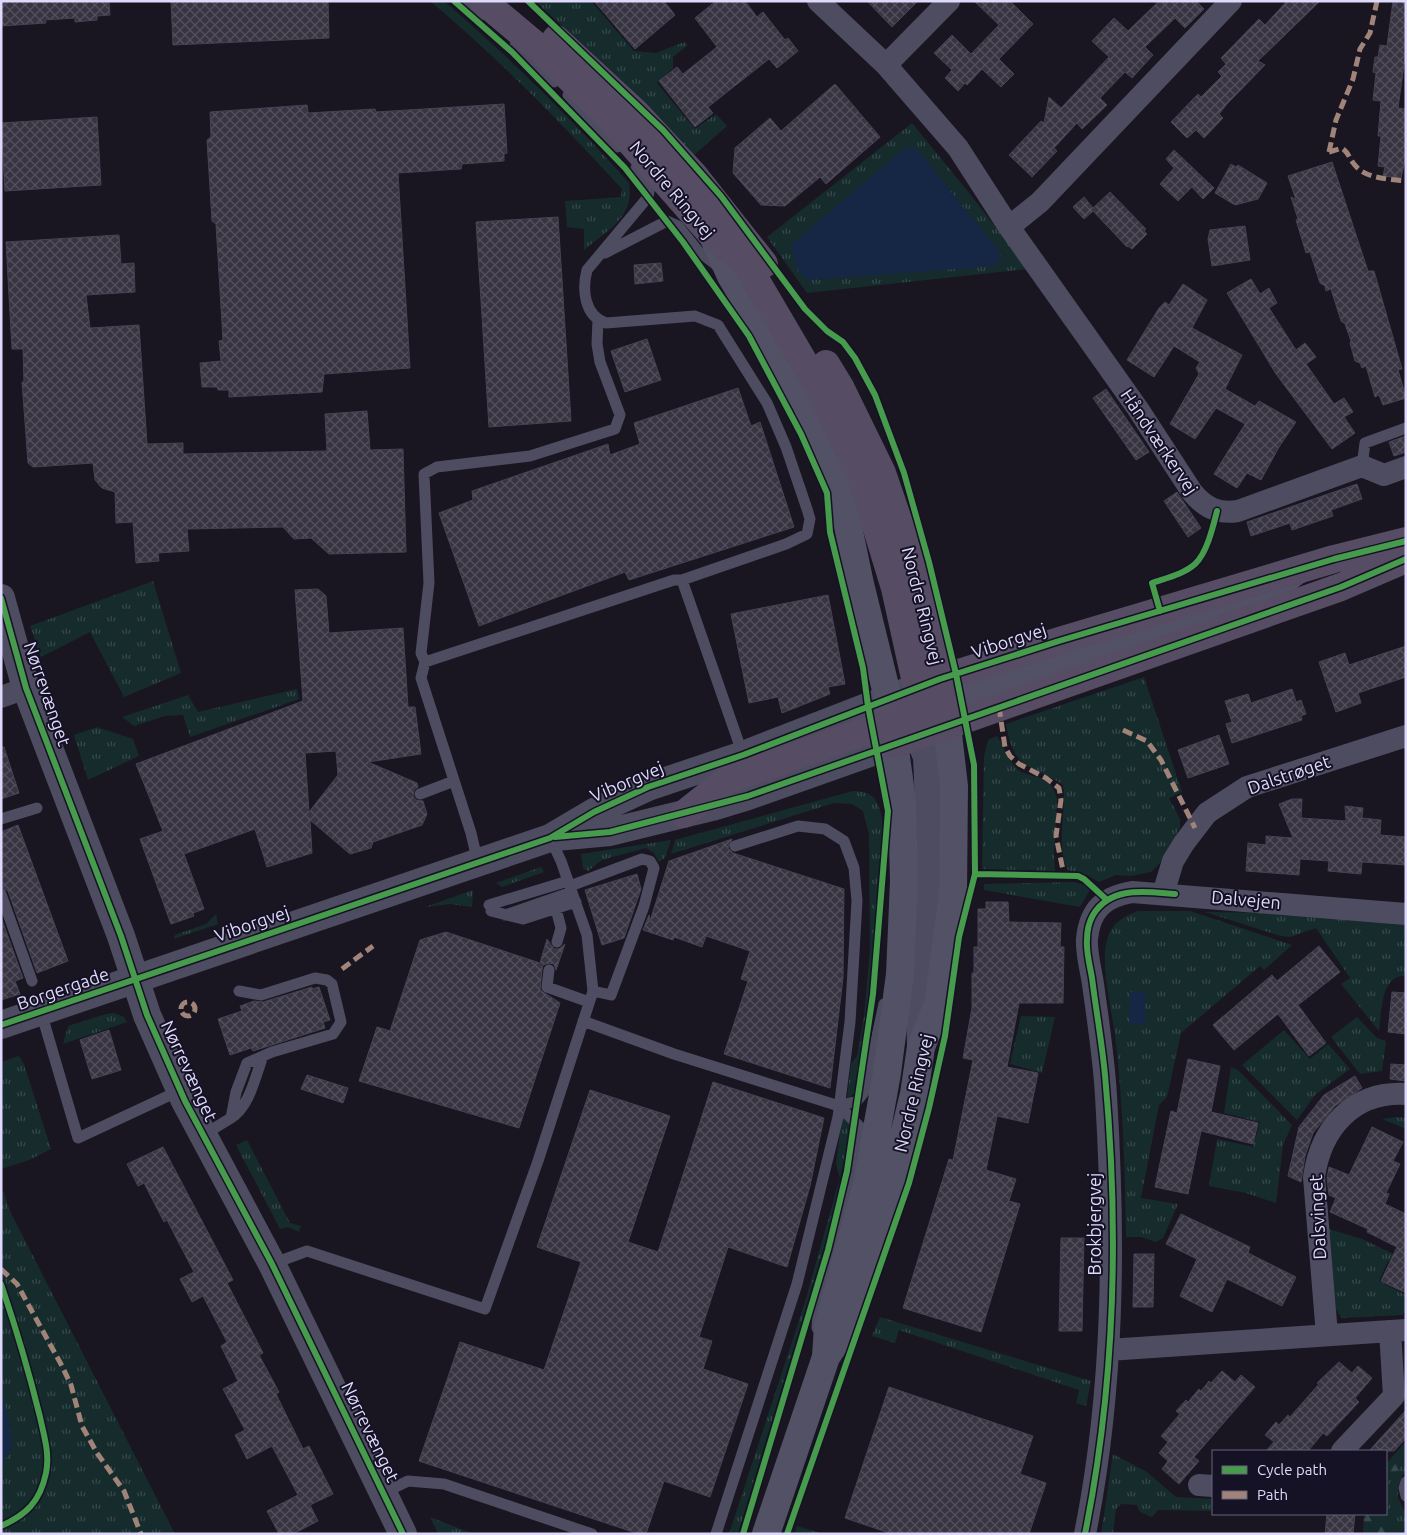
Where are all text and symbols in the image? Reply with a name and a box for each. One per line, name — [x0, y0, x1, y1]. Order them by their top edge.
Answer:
street label: Nordre Ringvej — [626, 137, 719, 242]
street label: Håndværkervej — [1117, 385, 1202, 498]
street label: Nordre Ringvej — [899, 545, 947, 667]
street label: Viborgvej — [969, 619, 1049, 662]
street label: Nørrevænget — [21, 639, 75, 748]
street label: Dalstrøget — [1245, 751, 1333, 798]
street label: Viborgvej — [587, 757, 666, 805]
street label: Dalvejen — [1210, 886, 1282, 912]
street label: Viborgvej — [212, 901, 292, 945]
street label: Borgergade — [14, 963, 111, 1013]
street label: Nørrevænget — [158, 1017, 222, 1124]
street label: Nordre Ringvej — [890, 1032, 936, 1154]
street label: Brokbjergvej — [1084, 1173, 1104, 1275]
street label: Dalsvinget — [1305, 1174, 1329, 1260]
street label: Nørrevænget — [338, 1378, 404, 1485]
legend — [1212, 1450, 1387, 1515]
text: Cycle path — [1257, 1461, 1327, 1478]
text: Path — [1257, 1486, 1288, 1503]

